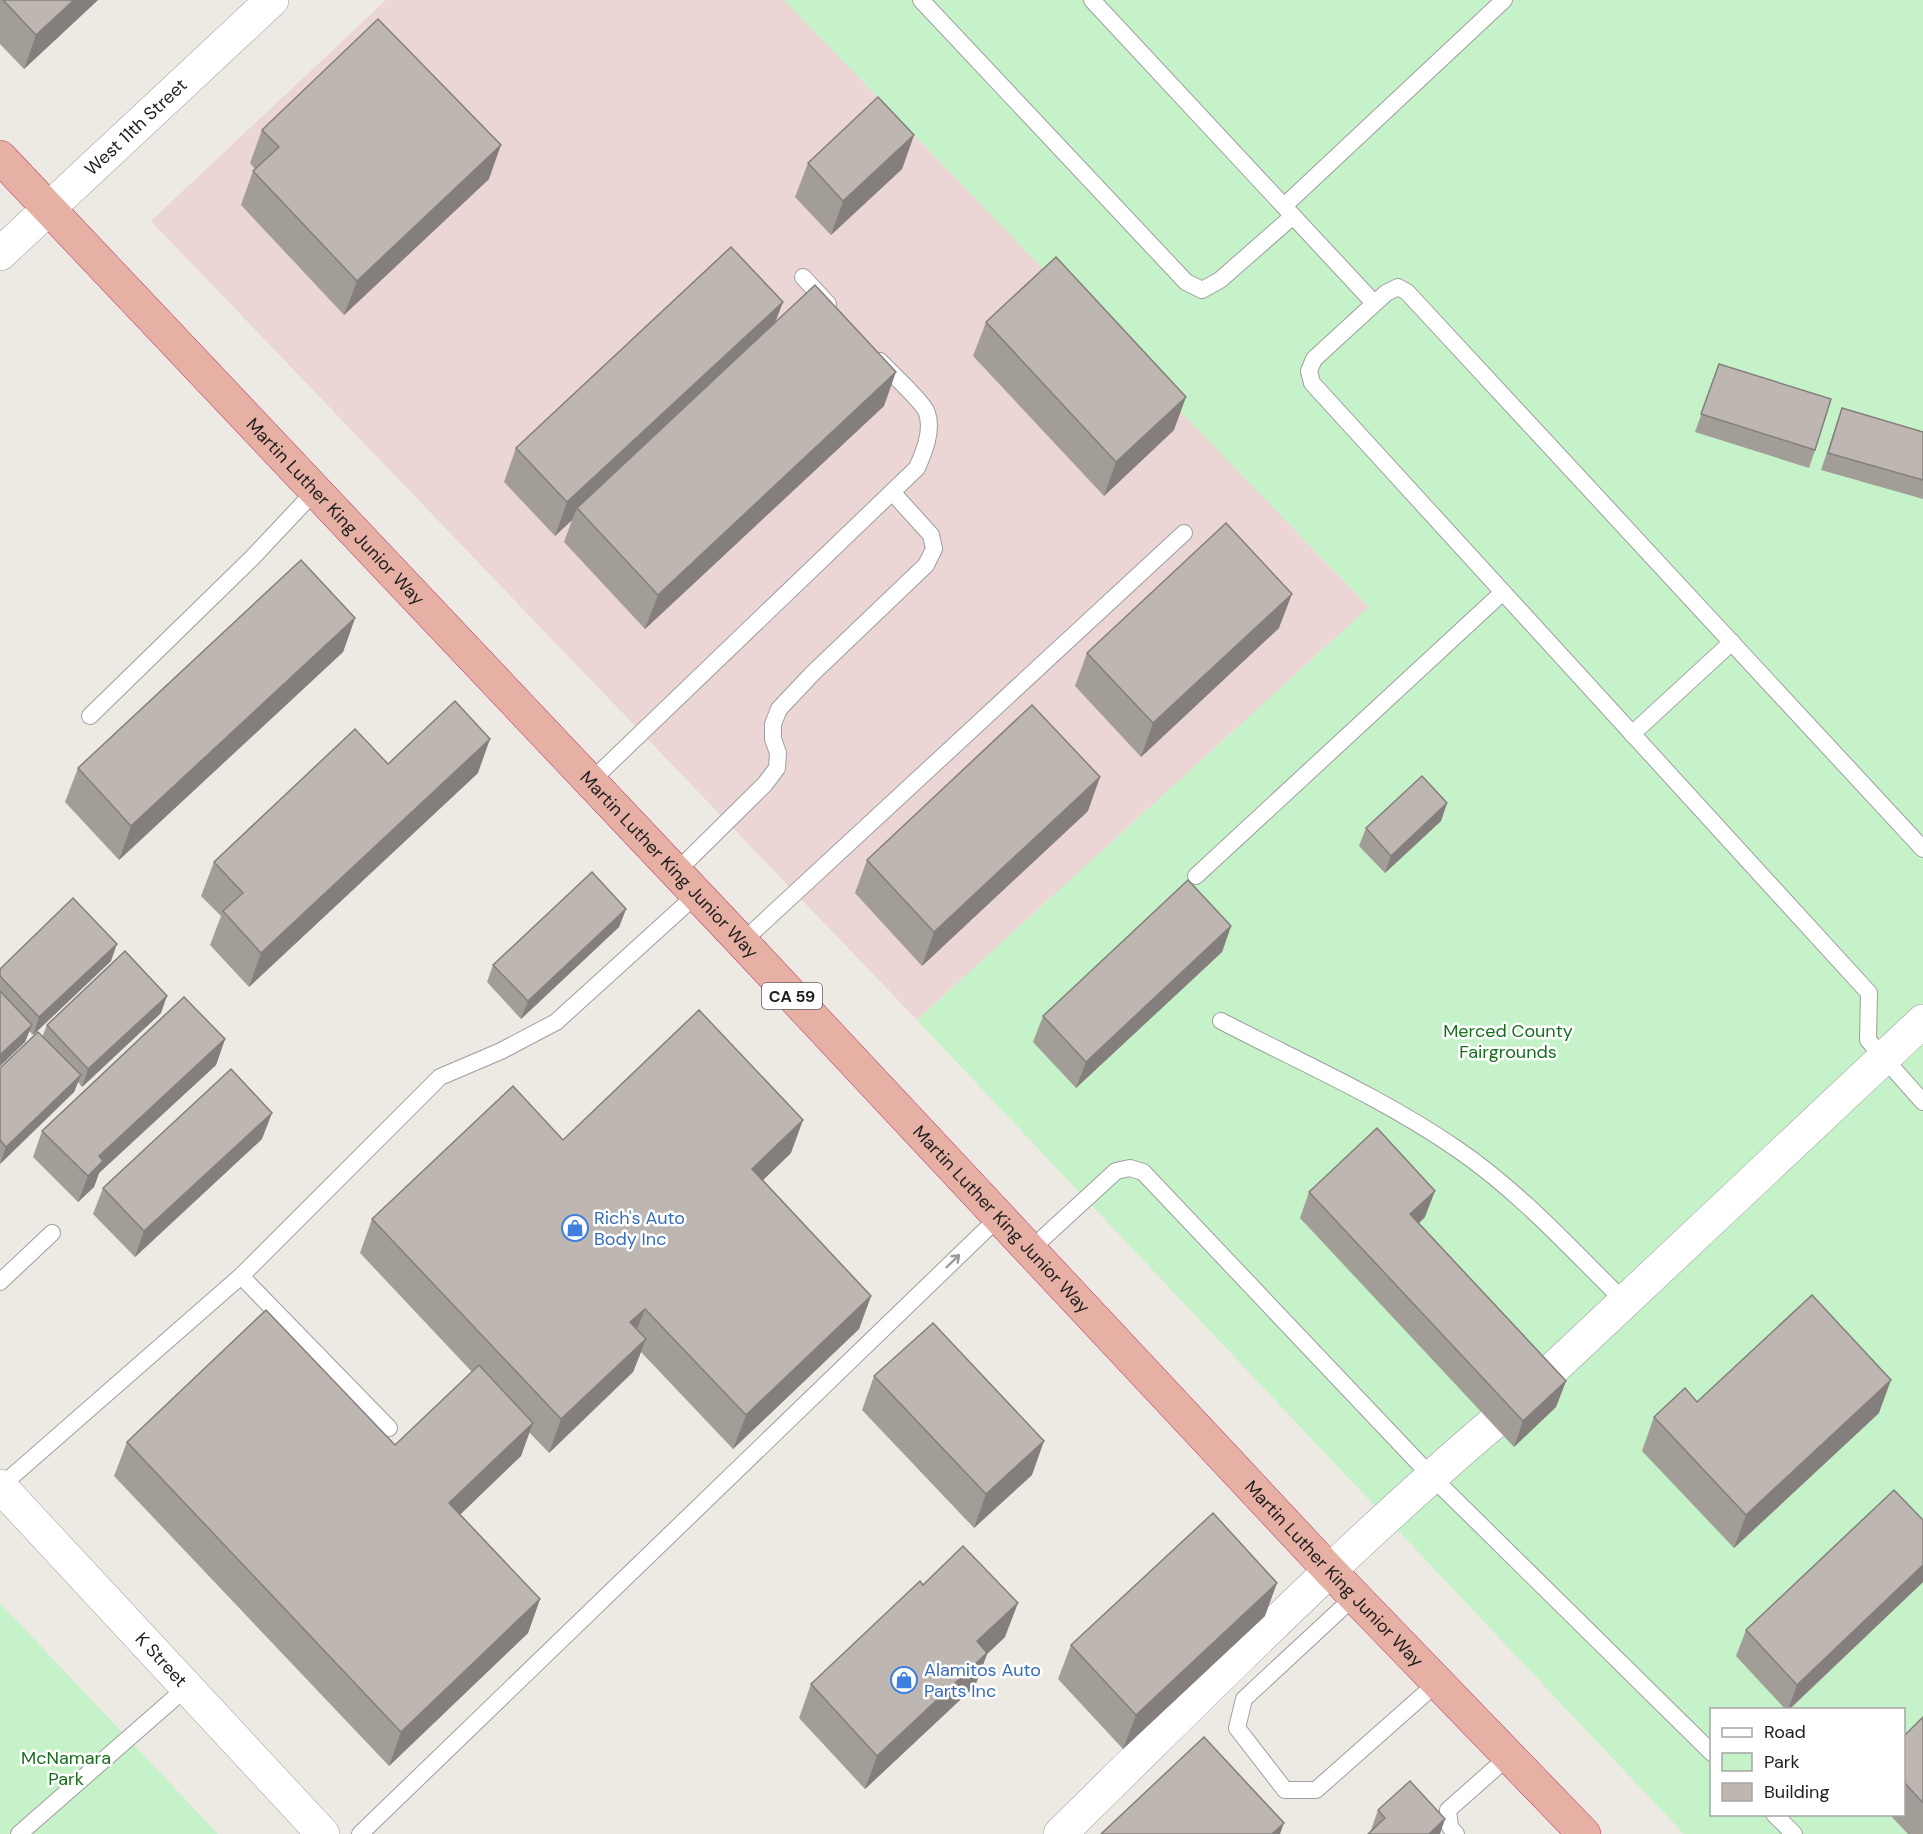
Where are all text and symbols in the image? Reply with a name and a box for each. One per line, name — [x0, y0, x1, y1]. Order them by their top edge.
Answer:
street label: West 11th Street — [80, 73, 192, 181]
street label: Martin Luther King Junior Way — [241, 413, 430, 611]
street label: Martin Luther King Junior Way — [575, 766, 763, 964]
road number: CA 59 — [762, 983, 822, 1009]
park label: Merced County Fairgrounds — [1443, 1019, 1573, 1064]
street label: Martin Luther King Junior Way — [907, 1120, 1095, 1319]
place label: Rich's Auto Body Inc — [594, 1206, 685, 1251]
shop icon: Rich's Auto Body Inc — [560, 1213, 590, 1243]
one-way arrow — [946, 1253, 961, 1268]
street label: Martin Luther King Junior Way — [1239, 1475, 1429, 1672]
street label: K Street — [130, 1627, 193, 1692]
place label: Alamitos Auto Parts Inc — [924, 1658, 1041, 1703]
shop icon: Alamitos Auto Parts Inc — [889, 1665, 919, 1695]
legend — [1710, 1708, 1905, 1816]
text: Road — [1764, 1720, 1806, 1744]
park label: McNamara Park — [21, 1746, 111, 1791]
text: Park — [1764, 1750, 1800, 1774]
text: Building — [1764, 1780, 1829, 1804]

